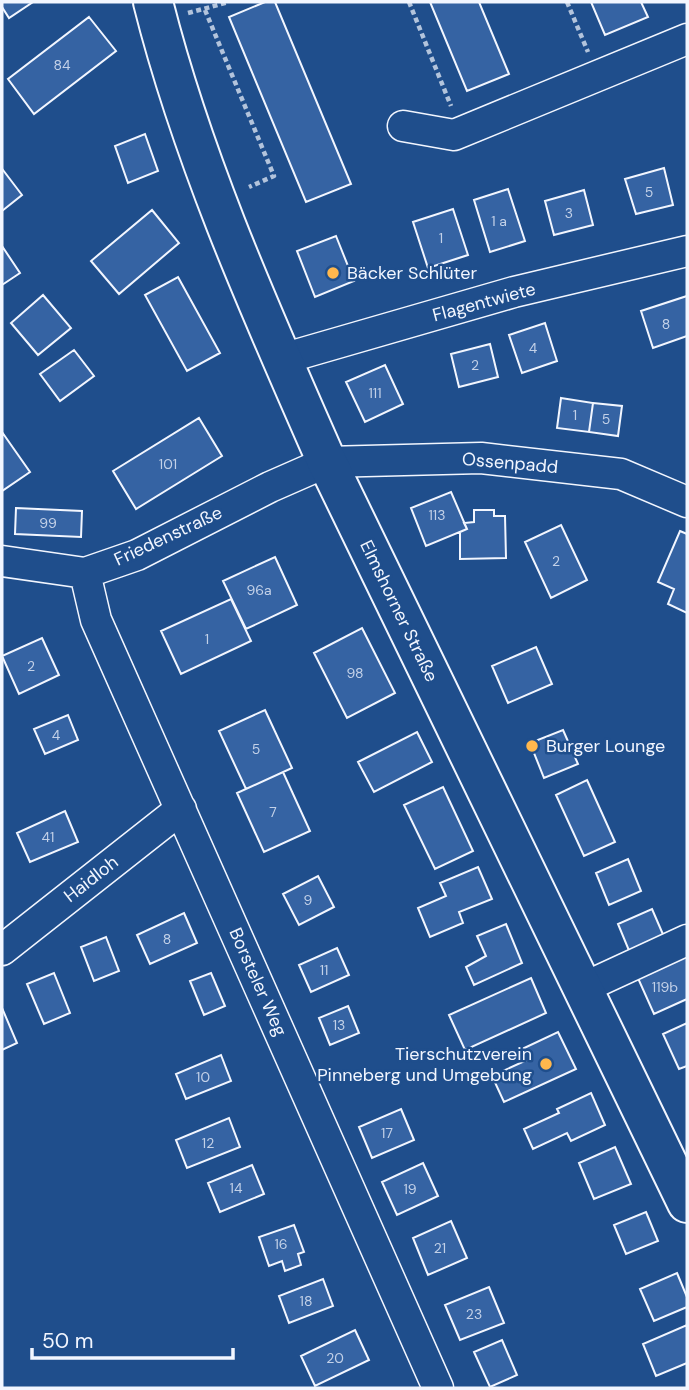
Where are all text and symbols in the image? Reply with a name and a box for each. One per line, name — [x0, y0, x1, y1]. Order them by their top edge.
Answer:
house number: 84 — [53, 56, 71, 74]
house number: 5 — [645, 183, 653, 201]
house number: 3 — [565, 204, 573, 222]
house number: 1 a — [491, 212, 507, 230]
house number: 1 — [439, 229, 443, 247]
place label: Bäcker Schlüter — [347, 261, 477, 285]
marker: Bäcker Schlüter — [325, 265, 341, 281]
street label: Flagentwiete — [430, 277, 538, 327]
house number: 8 — [662, 315, 670, 333]
house number: 4 — [529, 339, 538, 357]
house number: 2 — [471, 356, 479, 374]
house number: 111 — [368, 384, 382, 402]
house number: 1 — [573, 406, 577, 424]
house number: 5 — [602, 410, 610, 428]
street label: Ossenpadd — [461, 447, 559, 479]
house number: 101 — [159, 455, 177, 473]
street label: Friedenstraße — [110, 500, 226, 572]
house number: 113 — [428, 506, 446, 524]
house number: 99 — [39, 514, 57, 532]
street label: Elmshorner Straße — [354, 536, 444, 686]
house number: 2 — [552, 552, 560, 570]
house number: 96a — [246, 581, 272, 599]
house number: 1 — [205, 630, 209, 648]
house number: 2 — [27, 657, 35, 675]
house number: 98 — [346, 664, 364, 682]
house number: 4 — [52, 726, 61, 744]
place label: Burger Lounge — [546, 734, 665, 758]
marker: Burger Lounge — [524, 738, 540, 754]
house number: 5 — [252, 740, 260, 758]
house number: 7 — [269, 803, 277, 821]
house number: 41 — [42, 828, 54, 846]
street label: Haidloh — [59, 850, 123, 908]
house number: 9 — [304, 891, 313, 909]
street label: Borsteler Weg — [223, 924, 293, 1040]
house number: 8 — [163, 930, 171, 948]
house number: 11 — [320, 961, 328, 979]
house number: 119b — [652, 978, 678, 996]
house number: 13 — [333, 1016, 345, 1034]
place label: Tierschutzverein Pinneberg und Umgebung — [317, 1042, 532, 1087]
marker: Tierschutzverein Pinneberg und Umgebung — [538, 1056, 554, 1072]
house number: 10 — [196, 1068, 210, 1086]
house number: 17 — [381, 1124, 393, 1142]
house number: 12 — [202, 1134, 214, 1152]
house number: 14 — [230, 1179, 243, 1197]
house number: 19 — [403, 1180, 417, 1198]
house number: 16 — [274, 1235, 288, 1253]
house number: 21 — [434, 1239, 446, 1257]
house number: 18 — [300, 1292, 312, 1310]
house number: 23 — [466, 1305, 482, 1323]
scale bar — [32, 1316, 233, 1360]
text: 50 m — [42, 1327, 93, 1355]
house number: 20 — [326, 1349, 344, 1367]

